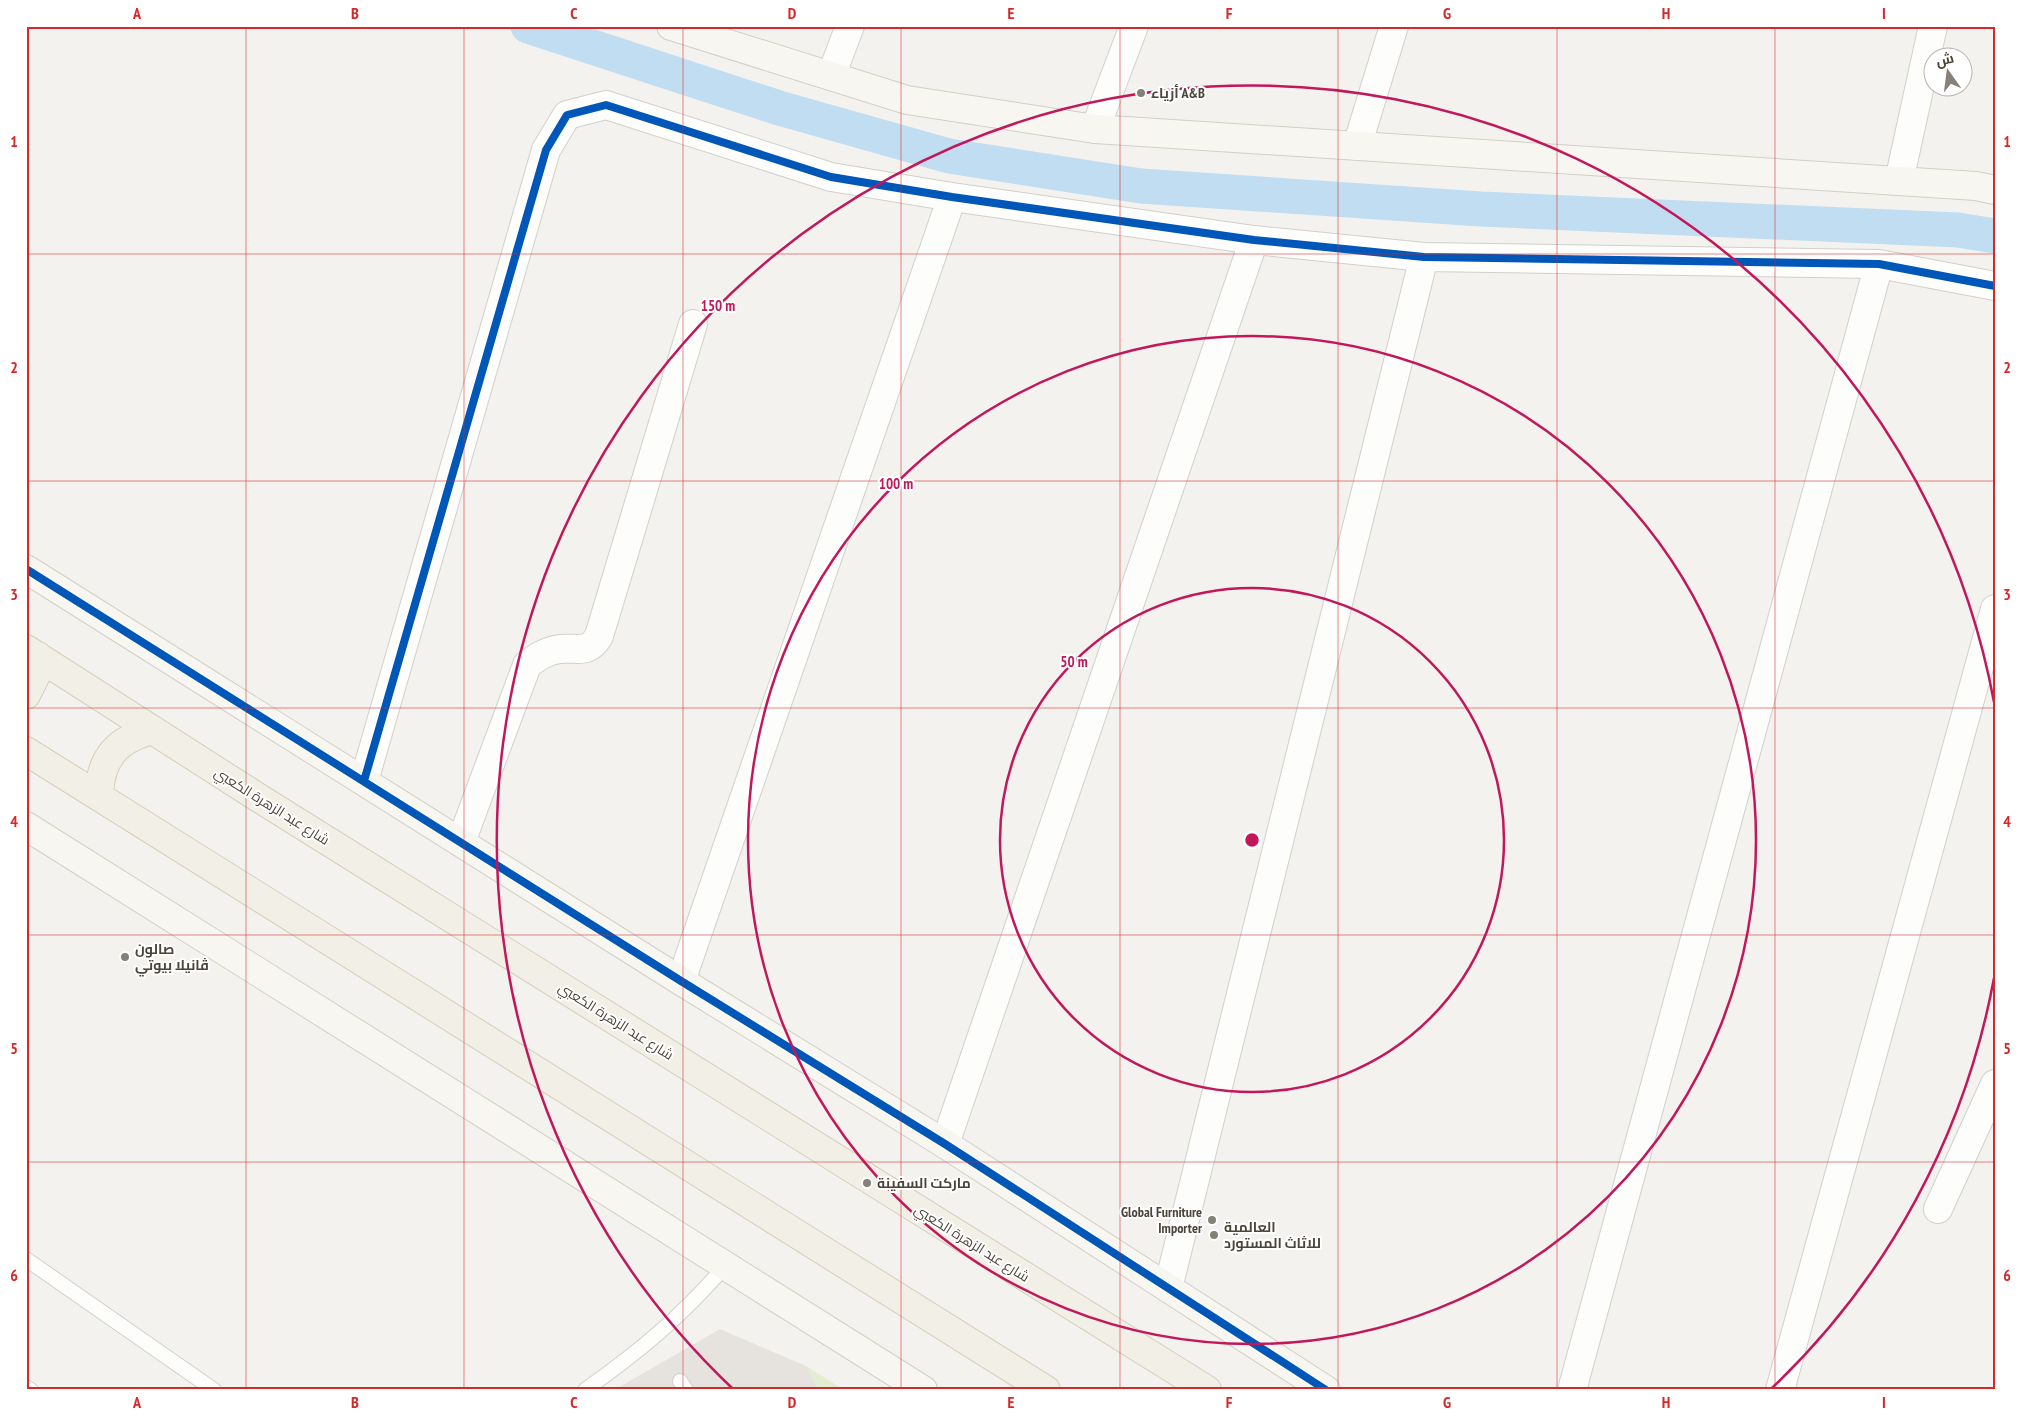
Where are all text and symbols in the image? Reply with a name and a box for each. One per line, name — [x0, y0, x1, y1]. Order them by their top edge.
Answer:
text: A — [132, 3, 142, 23]
text: B — [351, 3, 359, 23]
text: C — [570, 3, 578, 23]
text: D — [788, 3, 797, 23]
text: E — [1008, 3, 1015, 23]
text: F — [1226, 3, 1233, 23]
text: G — [1443, 3, 1451, 23]
text: H — [1662, 3, 1670, 23]
text: I — [1882, 3, 1886, 23]
north arrow — [1924, 48, 1974, 98]
text: ش — [1934, 48, 1956, 70]
place label: أزياء A&B — [1151, 84, 1205, 102]
marker: أزياء A&B — [1135, 87, 1147, 99]
text: 1 — [10, 131, 18, 151]
text: 1 — [2003, 131, 2011, 151]
text: 150 m — [701, 296, 735, 315]
text: 2 — [10, 357, 18, 377]
text: 2 — [2003, 357, 2011, 377]
text: 100 m — [879, 474, 913, 493]
text: 3 — [10, 584, 18, 604]
text: 3 — [2003, 584, 2011, 604]
text: 50 m — [1060, 652, 1088, 671]
street label: شارع عبد الزهرة الكعبي — [209, 763, 333, 851]
text: 4 — [10, 811, 18, 831]
text: 4 — [2003, 811, 2011, 831]
centre of rings — [1243, 831, 1261, 849]
place label: صالون ڤانيلا بيوتي — [135, 940, 209, 977]
marker: صالون ڤانيلا بيوتي — [119, 951, 131, 963]
street label: شارع عبد الزهرة الكعبي — [553, 978, 677, 1066]
text: 5 — [10, 1038, 18, 1058]
text: 5 — [2003, 1038, 2011, 1058]
place label: ماركت السفينة — [877, 1174, 971, 1192]
marker: ماركت السفينة — [861, 1177, 873, 1189]
street label: شارع عبد الزهرة الكعبي — [909, 1200, 1033, 1288]
place label: Global Furniture Importer — [1121, 1203, 1203, 1237]
marker: Global Furniture Importer — [1206, 1214, 1218, 1226]
place label: العالمية للاثاث المستورد — [1224, 1218, 1321, 1252]
marker: العالمية للاثاث المستورد — [1208, 1229, 1220, 1241]
text: 6 — [10, 1265, 18, 1285]
text: 6 — [2003, 1265, 2011, 1285]
text: A — [132, 1392, 142, 1412]
text: B — [351, 1392, 359, 1412]
text: C — [570, 1392, 578, 1412]
text: D — [788, 1392, 797, 1412]
text: E — [1008, 1392, 1015, 1412]
text: F — [1226, 1392, 1233, 1412]
text: G — [1443, 1392, 1451, 1412]
text: H — [1662, 1392, 1670, 1412]
text: I — [1882, 1392, 1886, 1412]

